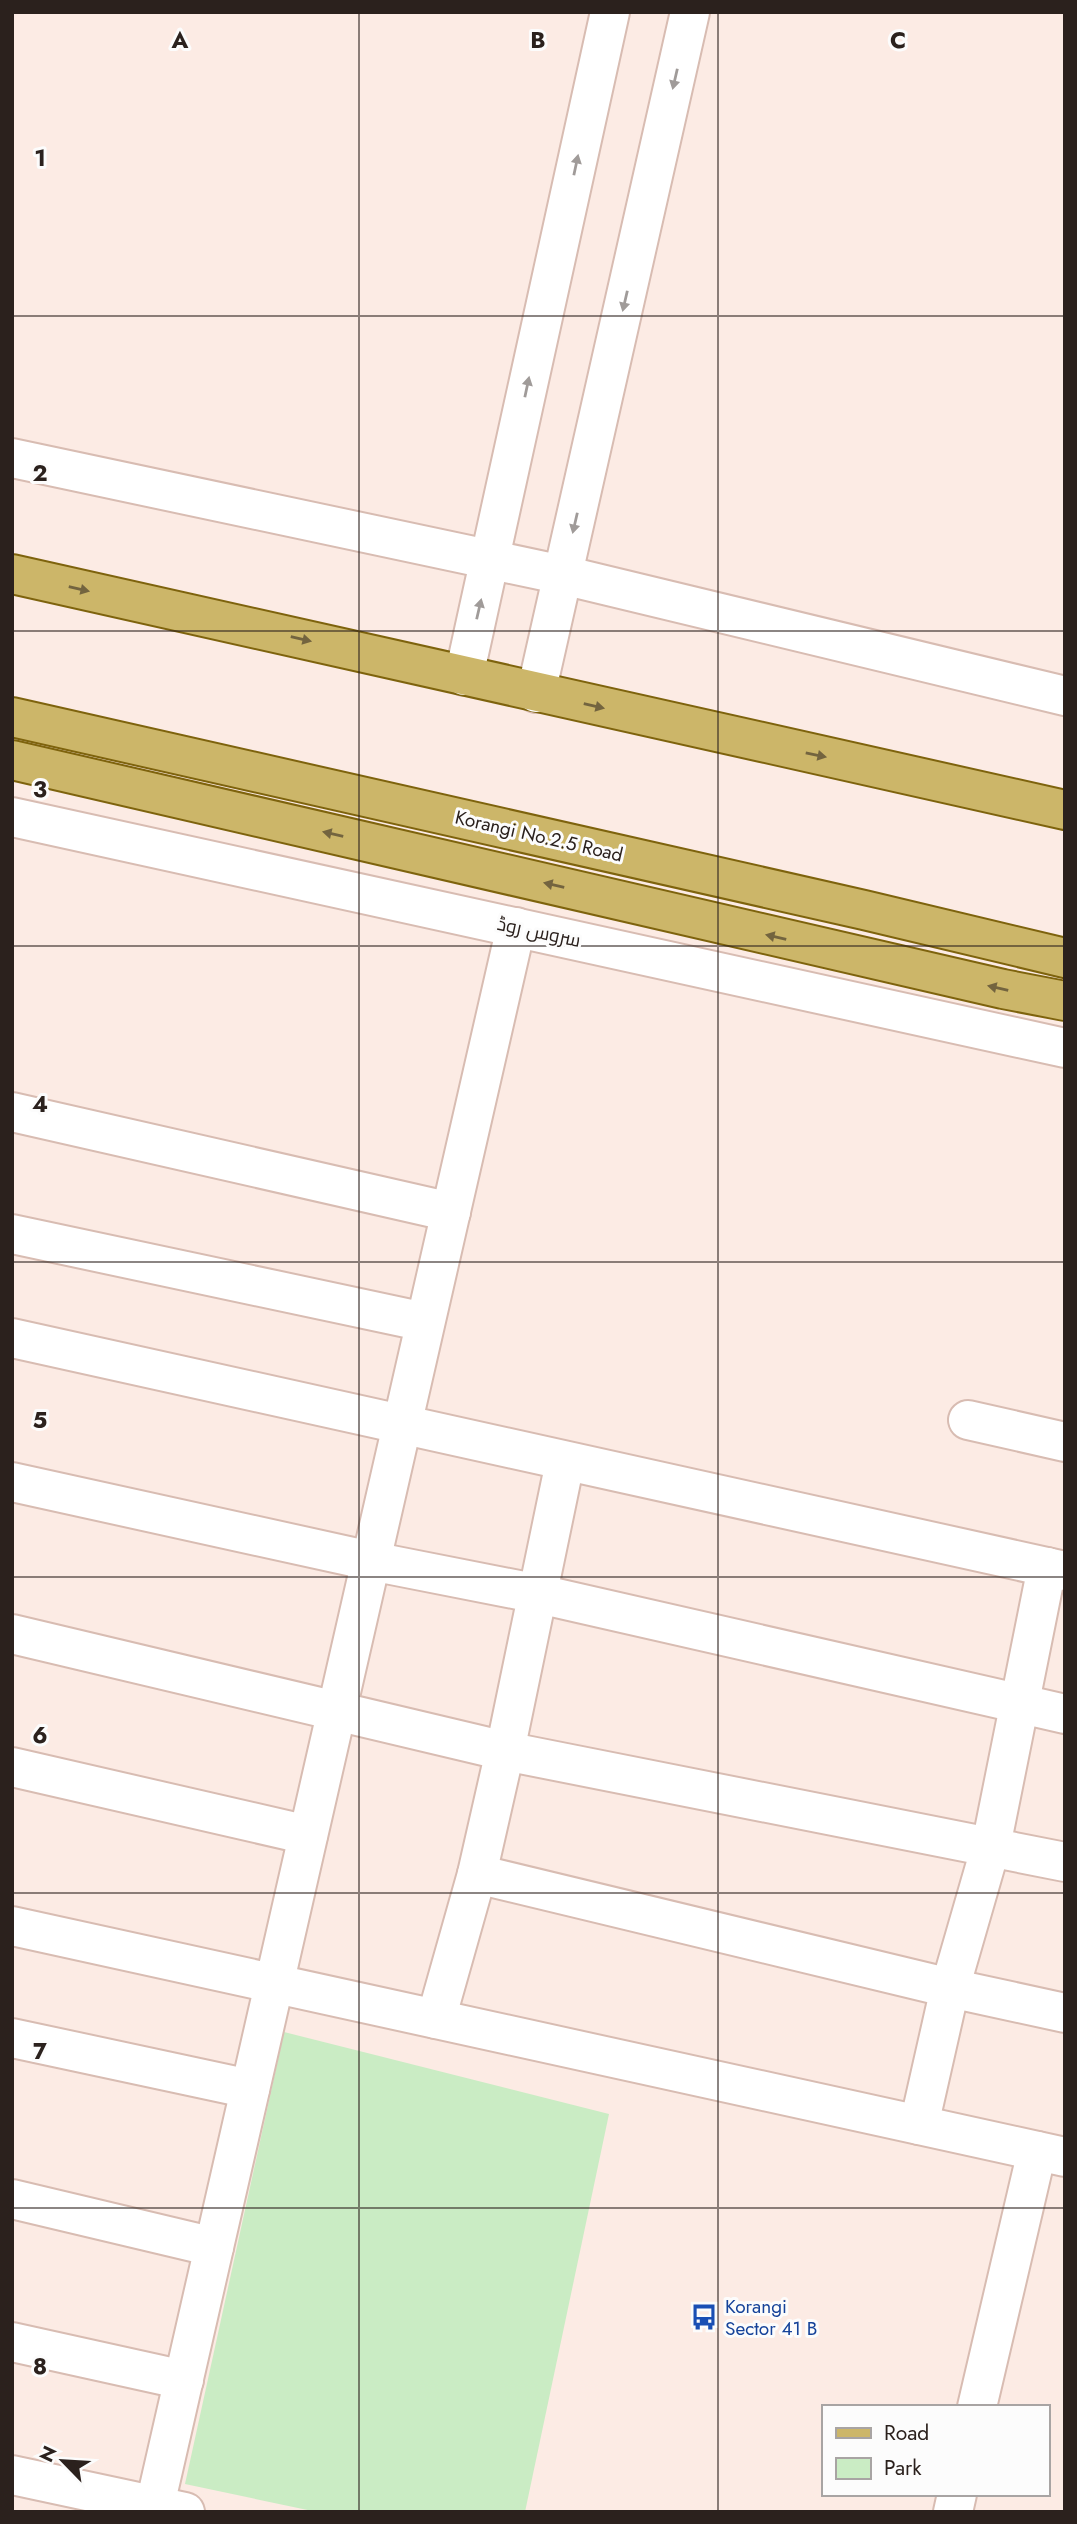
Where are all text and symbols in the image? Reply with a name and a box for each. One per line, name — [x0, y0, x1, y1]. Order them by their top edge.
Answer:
text: A — [171, 23, 189, 57]
text: B — [530, 23, 546, 57]
text: C — [890, 23, 906, 57]
one-way arrow — [669, 68, 680, 90]
text: 1 — [34, 141, 46, 175]
one-way arrow — [571, 154, 582, 176]
one-way arrow — [619, 290, 630, 312]
one-way arrow — [522, 376, 533, 398]
text: 2 — [32, 456, 48, 490]
one-way arrow — [569, 512, 580, 534]
one-way arrow — [68, 584, 90, 595]
one-way arrow — [473, 598, 484, 620]
one-way arrow — [290, 634, 312, 645]
one-way arrow — [583, 701, 605, 712]
one-way arrow — [805, 750, 827, 761]
text: 3 — [33, 772, 47, 806]
street label: Korangi No.2.5 Road — [452, 804, 626, 868]
one-way arrow — [322, 828, 344, 839]
one-way arrow — [543, 880, 565, 891]
street label: سروس روڈ — [495, 910, 583, 954]
one-way arrow — [765, 931, 787, 942]
one-way arrow — [987, 982, 1009, 993]
text: 4 — [32, 1087, 48, 1121]
text: 5 — [33, 1403, 47, 1437]
text: 6 — [32, 1718, 48, 1752]
text: 7 — [33, 2034, 47, 2068]
place label: Korangi Sector 41 B — [725, 2293, 817, 2342]
bus stop icon: Korangi Sector 41 B — [689, 2302, 719, 2332]
text: 8 — [33, 2349, 47, 2383]
legend — [822, 2405, 1049, 2496]
text: Road — [884, 2418, 929, 2448]
north arrow — [28, 2426, 98, 2496]
text: N — [33, 2441, 63, 2467]
text: Park — [884, 2453, 922, 2483]

